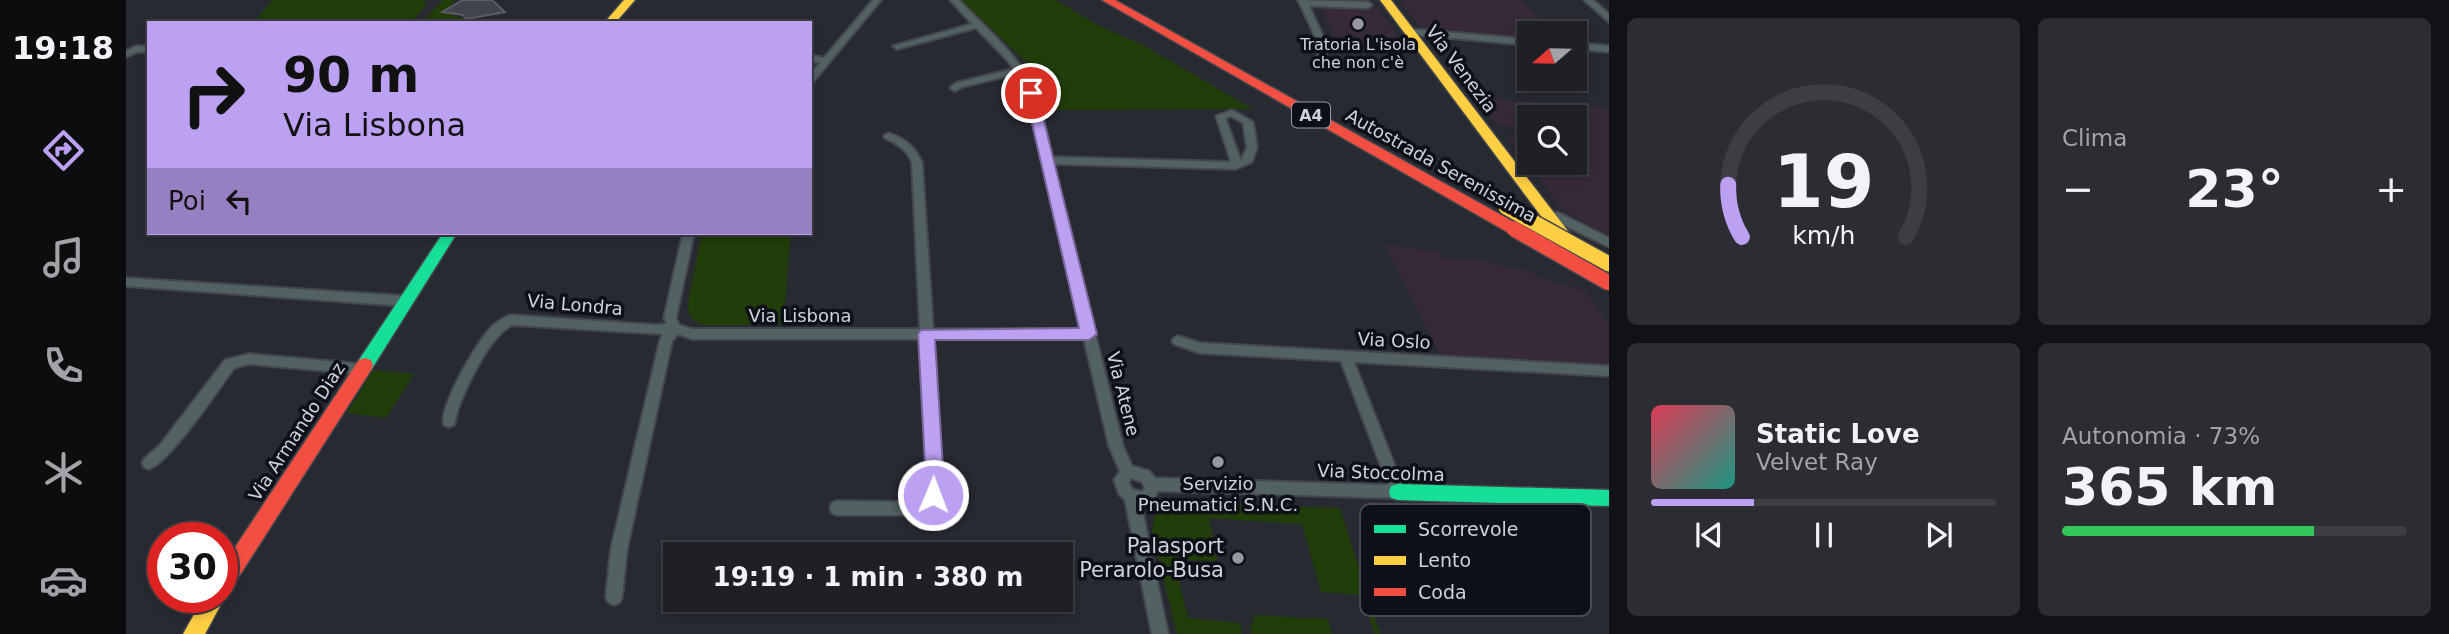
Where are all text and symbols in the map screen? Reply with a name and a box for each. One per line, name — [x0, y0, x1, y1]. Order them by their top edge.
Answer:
marker: Tratoria L'isola che non c'è — [1350, 16, 1366, 32]
street label: Via Venezia — [1422, 21, 1501, 116]
north arrow — [1517, 21, 1587, 91]
map controls — [1517, 21, 1587, 175]
text: 19:18 — [12, 29, 114, 67]
place label: Tratoria L'isola che non c'è — [1299, 35, 1416, 72]
text: 90 m — [283, 47, 419, 104]
icon: right — [168, 49, 259, 140]
pin — [1001, 63, 1061, 123]
icon: arrive — [1012, 74, 1050, 112]
road number: A4 — [1292, 102, 1330, 127]
street label: Autostrada Serenissima — [1342, 104, 1540, 227]
button: search — [1517, 105, 1587, 175]
text: Via Lisbona — [283, 106, 466, 144]
text: Clima — [2062, 125, 2127, 151]
icon: directions — [39, 126, 88, 175]
text: 19 — [1773, 140, 1874, 225]
text: 23° — [2185, 159, 2284, 219]
text: − — [2062, 167, 2094, 211]
text: + — [2375, 167, 2407, 211]
icon: left — [220, 182, 258, 220]
text: Poi — [168, 186, 206, 216]
text: km/h — [1792, 221, 1855, 250]
icon: music — [39, 233, 88, 282]
street label: Via Londra — [526, 290, 624, 319]
street label: Via Lisbona — [749, 305, 851, 326]
street label: Via Oslo — [1357, 328, 1431, 353]
icon: phone — [39, 341, 88, 390]
street label: Via Atene — [1103, 349, 1144, 438]
street label: Via Armando Diaz — [244, 359, 349, 505]
text: Static Love — [1756, 419, 1920, 449]
text: Autonomia · 73% — [2062, 423, 2260, 449]
icon: climate — [39, 448, 88, 497]
text: Velvet Ray — [1756, 449, 1878, 475]
marker: Servizio Pneumatici S.N.C. — [1210, 454, 1226, 470]
text: 365 km — [2062, 457, 2277, 517]
position arrow — [896, 458, 970, 532]
street label: Via Stoccolma — [1317, 460, 1445, 485]
place label: Servizio Pneumatici S.N.C. — [1138, 473, 1298, 515]
legend — [1360, 504, 1591, 616]
icon: previous — [1690, 516, 1728, 554]
icon: pause — [1805, 516, 1843, 554]
icon: next — [1920, 516, 1958, 554]
text: Scorrevole — [1418, 518, 1519, 540]
speed limit sign: 30 — [147, 522, 238, 613]
place label: Palasport Perarolo-Busa — [1079, 534, 1224, 582]
text: Lento — [1418, 549, 1471, 571]
marker: Palasport Perarolo-Busa — [1230, 550, 1246, 566]
icon: car — [39, 556, 88, 605]
text: 19:19 · 1 min · 380 m — [713, 562, 1023, 592]
text: Coda — [1418, 581, 1467, 603]

